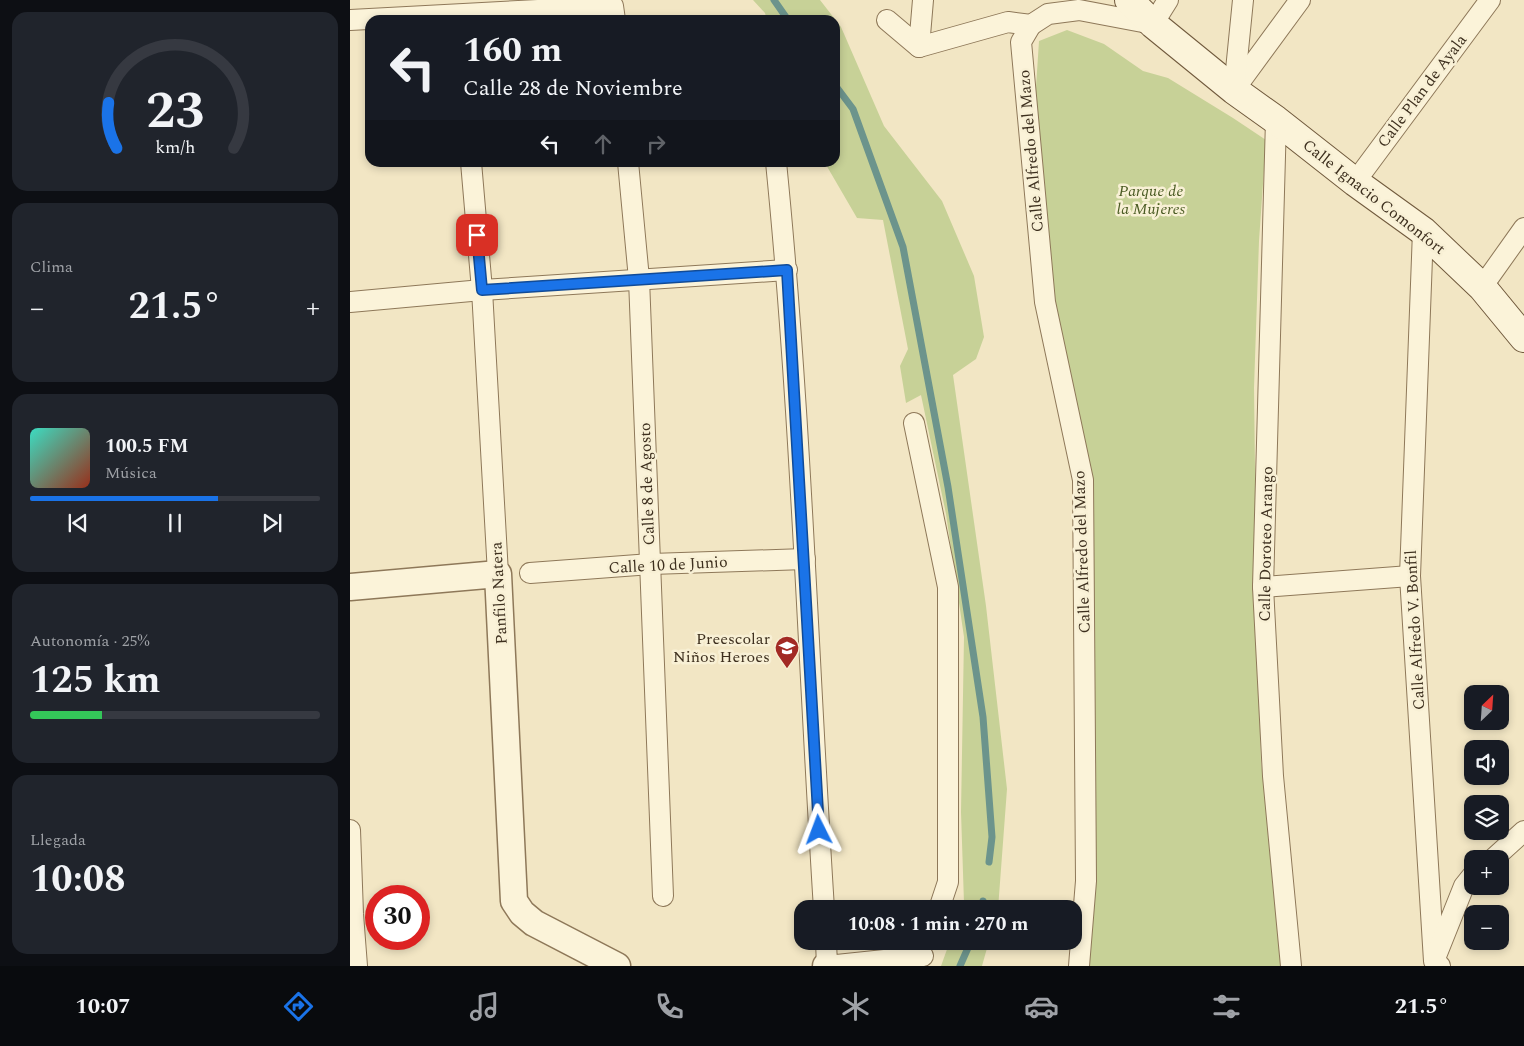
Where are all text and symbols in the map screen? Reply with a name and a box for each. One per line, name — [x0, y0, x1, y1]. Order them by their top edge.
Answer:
text: 160 m — [463, 24, 562, 77]
street label: Calle Plan de Ayala — [1371, 29, 1473, 153]
icon: left — [380, 35, 445, 100]
street label: Calle Alfredo del Mazo — [1012, 69, 1050, 233]
text: 23 — [146, 72, 204, 151]
text: Calle 28 de Noviembre — [463, 72, 683, 105]
icon: left — [536, 130, 564, 158]
icon: ahead — [589, 130, 617, 158]
icon: right — [642, 130, 670, 158]
street label: Calle Ignacio Comonfort — [1297, 133, 1451, 261]
text: km/h — [155, 134, 195, 161]
park label: Parque de la Mujeres — [1117, 179, 1186, 221]
pin — [456, 214, 498, 256]
icon: arrive — [463, 221, 491, 249]
text: Clima — [30, 255, 73, 279]
text: 21.5° — [128, 278, 222, 336]
text: − — [30, 287, 44, 330]
text: + — [306, 287, 320, 330]
street label: Calle 8 de Agosto — [633, 422, 661, 546]
text: 100.5 FM — [105, 432, 188, 461]
text: Música — [105, 461, 157, 485]
street label: Calle Doroteo Arango — [1253, 466, 1279, 622]
street label: Calle Alfredo del Mazo — [1067, 470, 1097, 634]
icon: previous — [64, 509, 92, 537]
icon: pause — [161, 509, 189, 537]
icon: next — [258, 509, 286, 537]
street label: Panfilo Natera — [484, 541, 514, 645]
street label: Calle Alfredo V. Bonfil — [1399, 549, 1431, 711]
street label: Calle 10 de Junio — [608, 550, 728, 580]
place label: Preescolar Niños Heroes — [673, 627, 770, 669]
text: Autonomía · 25% — [30, 629, 149, 653]
school or university icon: Preescolar Niños Heroes — [774, 635, 800, 669]
text: 125 km — [30, 652, 161, 710]
north arrow — [1464, 685, 1509, 730]
map controls — [1464, 685, 1509, 950]
button: sound — [1464, 740, 1509, 785]
button: layers — [1464, 795, 1509, 840]
position arrow — [792, 803, 844, 855]
text: Llegada — [30, 828, 86, 852]
button: + — [1464, 850, 1509, 895]
text: 10:08 — [30, 851, 125, 909]
speed limit sign: 30 — [365, 885, 430, 950]
button: − — [1464, 905, 1509, 950]
text: 10:08 · 1 min · 270 m — [848, 910, 1028, 939]
icon: directions — [281, 989, 316, 1024]
icon: music — [467, 989, 502, 1024]
icon: phone — [652, 989, 687, 1024]
icon: climate — [838, 989, 873, 1024]
icon: car — [1024, 989, 1059, 1024]
icon: filters — [1209, 989, 1244, 1024]
text: 10:07 — [75, 990, 131, 1023]
text: 21.5° — [1395, 990, 1449, 1023]

